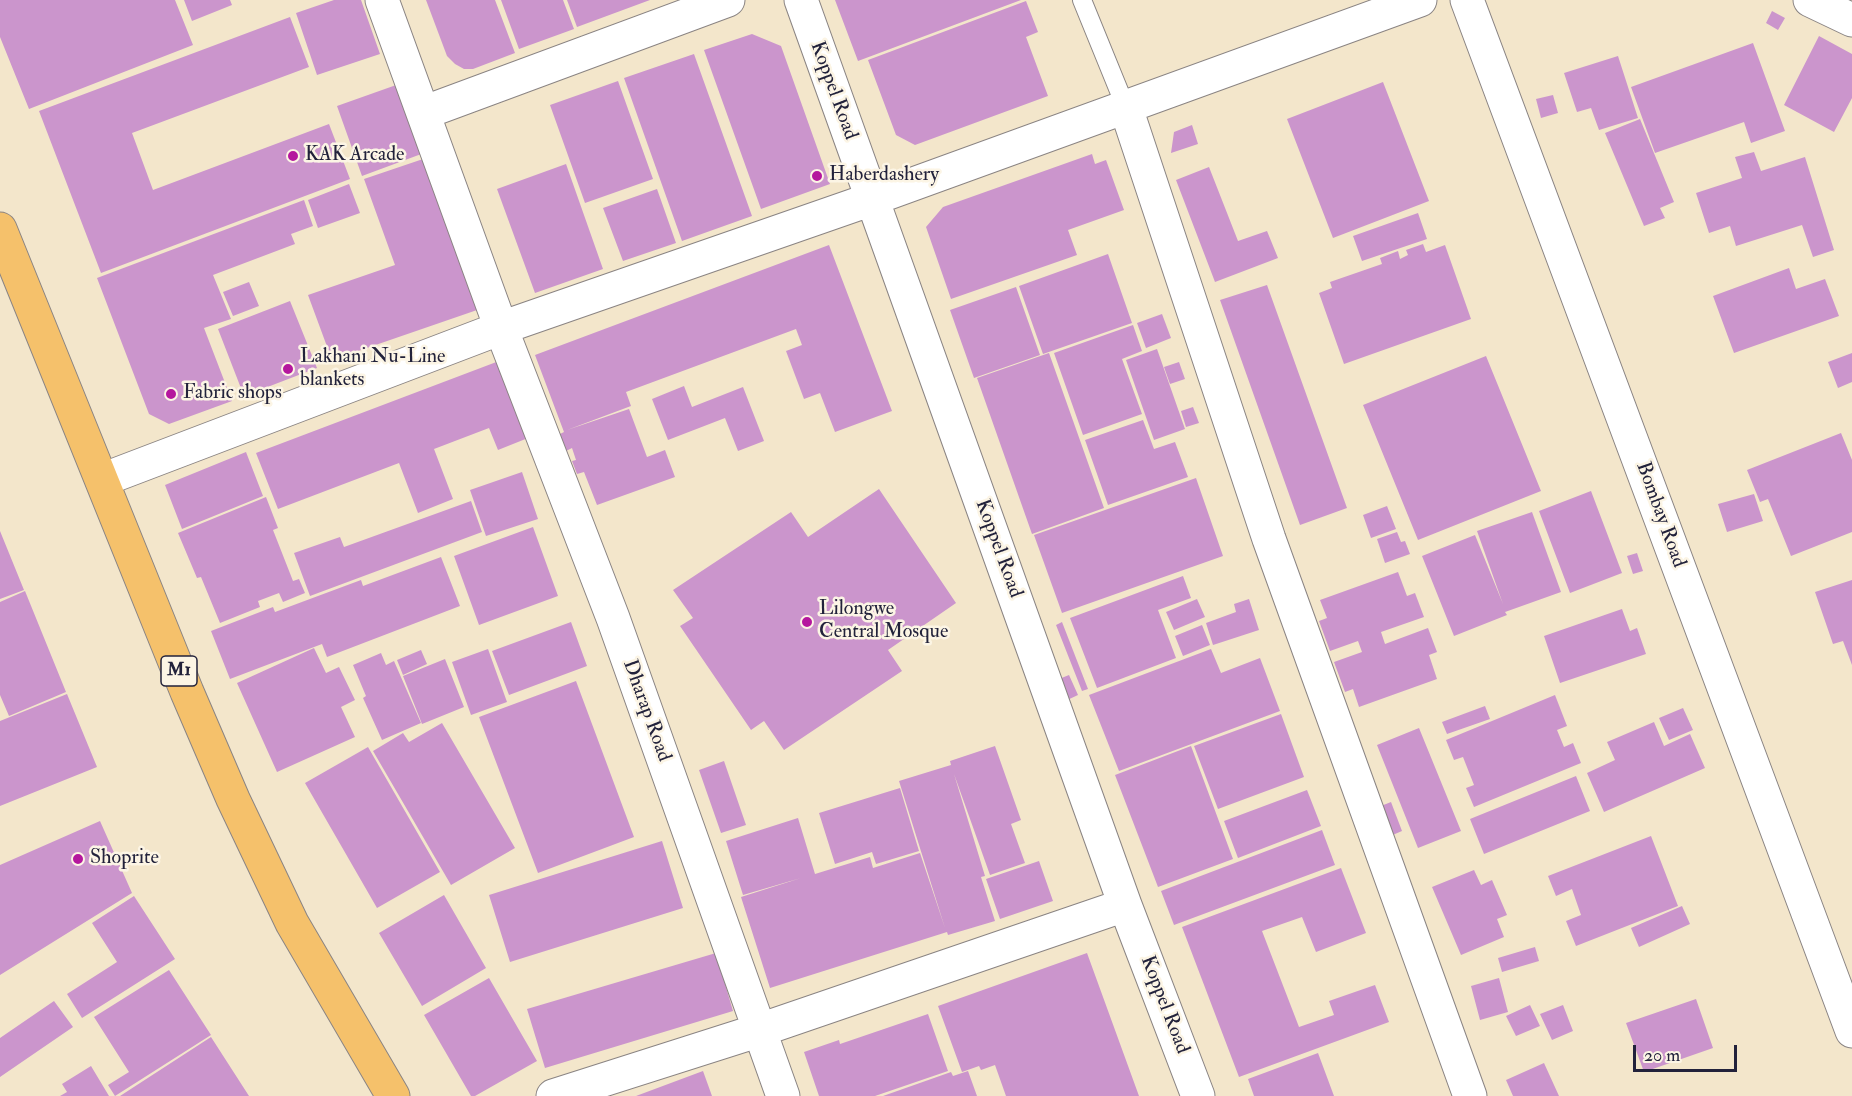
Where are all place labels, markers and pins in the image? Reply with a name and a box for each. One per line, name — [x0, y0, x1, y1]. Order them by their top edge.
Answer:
place label: KAK Arcade — [305, 144, 404, 168]
marker: KAK Arcade — [286, 149, 300, 163]
place label: Haberdashery — [829, 164, 939, 188]
marker: Haberdashery — [810, 169, 824, 183]
place label: Lakhani Nu-Line blankets — [300, 346, 445, 393]
marker: Lakhani Nu-Line blankets — [281, 362, 295, 376]
place label: Fabric shops — [183, 382, 282, 406]
marker: Fabric shops — [164, 387, 178, 401]
place label: Lilongwe Central Mosque — [819, 598, 948, 645]
marker: Lilongwe Central Mosque — [800, 615, 814, 629]
place label: Shoprite — [90, 847, 159, 871]
marker: Shoprite — [71, 852, 85, 866]

